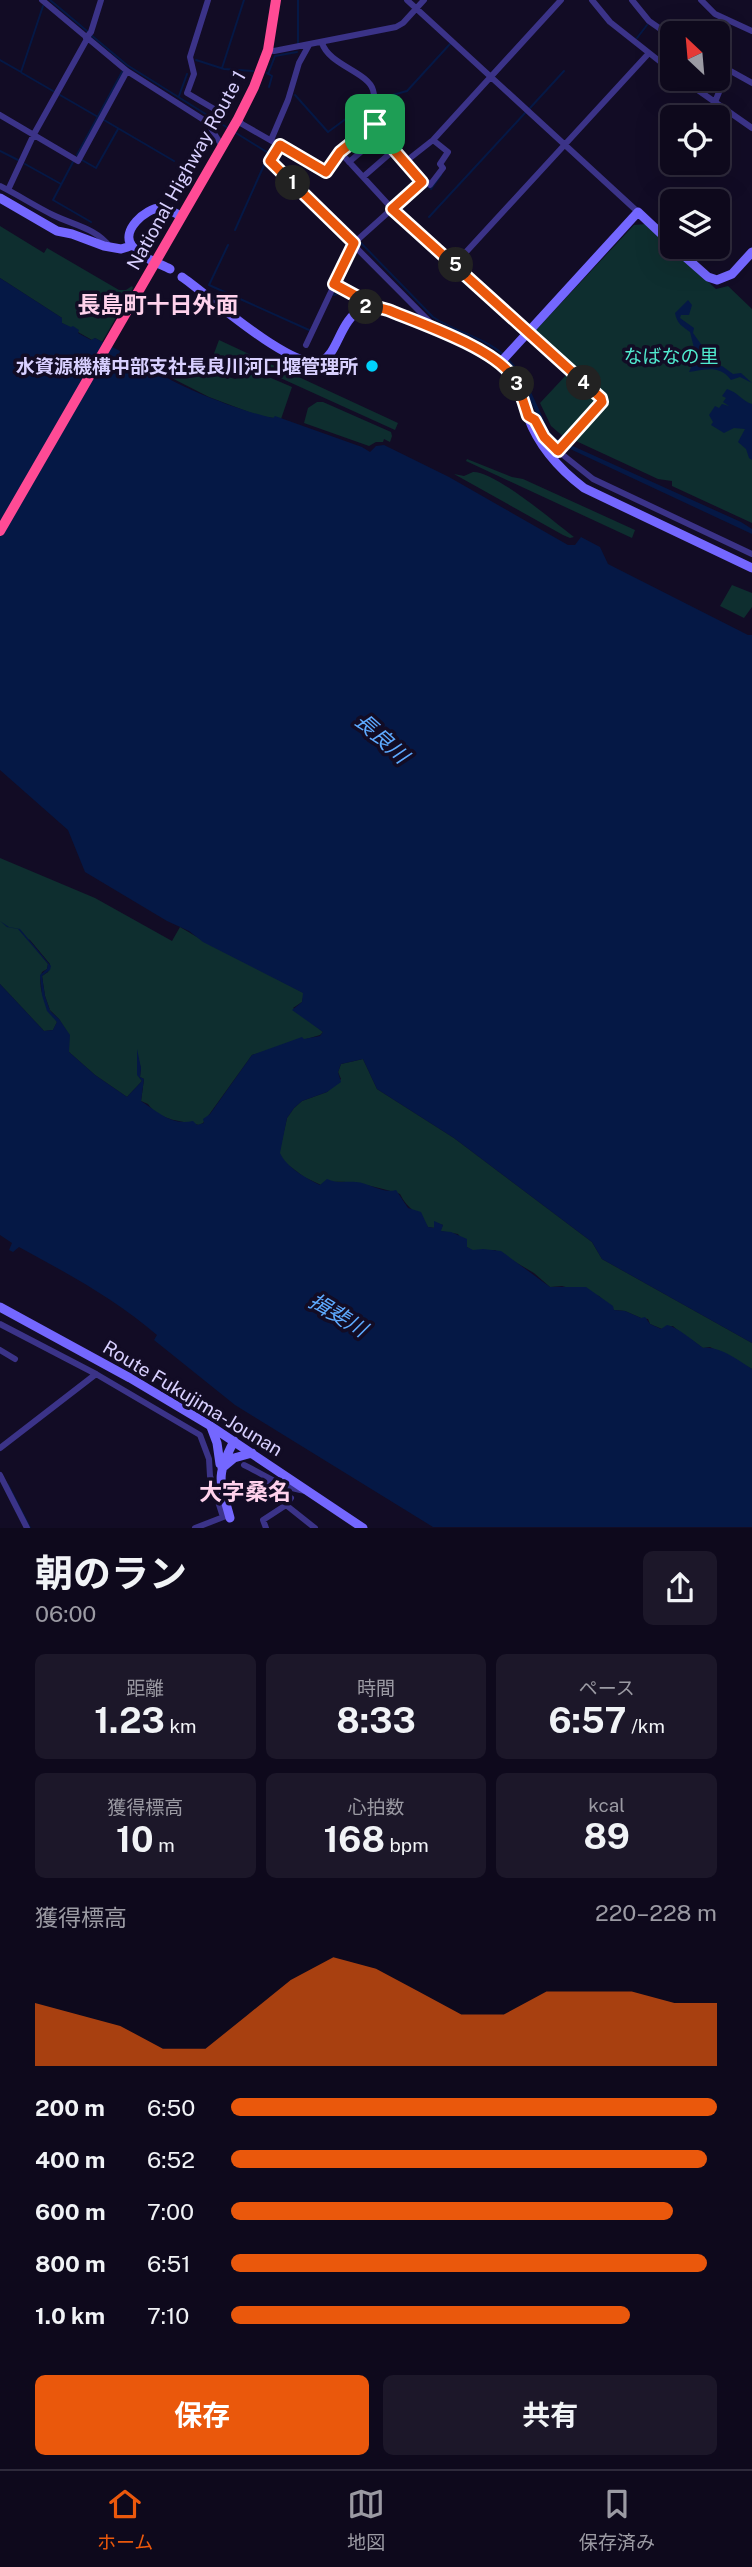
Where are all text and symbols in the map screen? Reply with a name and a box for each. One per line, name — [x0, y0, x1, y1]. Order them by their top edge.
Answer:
north arrow — [660, 21, 730, 91]
map controls — [660, 21, 730, 259]
street label: National Highway Route 1 — [122, 66, 250, 274]
pin — [345, 94, 405, 154]
icon: arrive — [356, 105, 394, 143]
button: locate — [660, 105, 730, 175]
pin: 1 — [276, 166, 310, 200]
text: 1 — [288, 171, 297, 193]
button: layers — [660, 189, 730, 259]
pin: 5 — [438, 247, 474, 282]
text: 5 — [449, 253, 462, 275]
pin: 2 — [348, 290, 384, 324]
district label: 長島町十日外面 — [78, 291, 239, 318]
text: 2 — [359, 295, 372, 317]
park label: なばなの里 — [623, 345, 719, 367]
place label: 水資源機構中部支社長良川河口堰管理所 — [16, 355, 358, 377]
marker: 水資源機構中部支社長良川河口堰管理所 — [364, 358, 380, 374]
pin: 3 — [500, 366, 534, 402]
pin: 4 — [566, 366, 602, 400]
text: 4 — [577, 371, 590, 393]
text: 3 — [510, 372, 523, 394]
water label: 長良川 — [350, 708, 415, 770]
water label: 揖斐川 — [305, 1288, 373, 1343]
street label: Route Fukujima-Jounan — [99, 1336, 287, 1460]
district label: 大字桑名 — [199, 1478, 291, 1505]
text: 朝のラン — [35, 1551, 187, 1596]
button: share — [643, 1551, 717, 1625]
text: 06:00 — [35, 1600, 96, 1627]
text: 距離 — [126, 1677, 164, 1699]
text: 時間 — [357, 1677, 395, 1699]
text: ペース — [579, 1677, 635, 1699]
text: 1.23 — [94, 1700, 165, 1741]
text: 8:33 — [336, 1700, 416, 1741]
text: 6:57 — [548, 1700, 627, 1741]
text: km — [165, 1715, 197, 1737]
text: /km — [627, 1715, 665, 1737]
text: kcal — [588, 1794, 625, 1816]
text: 獲得標高 — [107, 1796, 183, 1818]
text: 心拍数 — [347, 1796, 405, 1818]
text: 89 — [583, 1816, 630, 1857]
text: 10 — [116, 1819, 154, 1860]
text: 168 — [323, 1819, 385, 1860]
text: m — [154, 1834, 175, 1856]
text: bpm — [385, 1834, 429, 1856]
text: 220–228 m — [595, 1899, 717, 1926]
text: 獲得標高 — [35, 1904, 127, 1931]
text: 200 m — [35, 2094, 105, 2121]
text: 6:50 — [147, 2094, 195, 2121]
text: 400 m — [35, 2146, 105, 2173]
text: 6:52 — [147, 2146, 195, 2173]
text: 600 m — [35, 2198, 105, 2225]
text: 7:00 — [147, 2198, 194, 2225]
text: 800 m — [35, 2250, 106, 2277]
text: 6:51 — [147, 2250, 191, 2277]
text: 1.0 km — [35, 2302, 105, 2329]
text: 7:10 — [147, 2302, 189, 2329]
button: 保存 — [35, 2375, 369, 2455]
button: 共有 — [383, 2375, 717, 2455]
tab: ホーム — [97, 2485, 153, 2554]
tab: 地図 — [347, 2485, 385, 2554]
tab: 保存済み — [579, 2485, 655, 2554]

